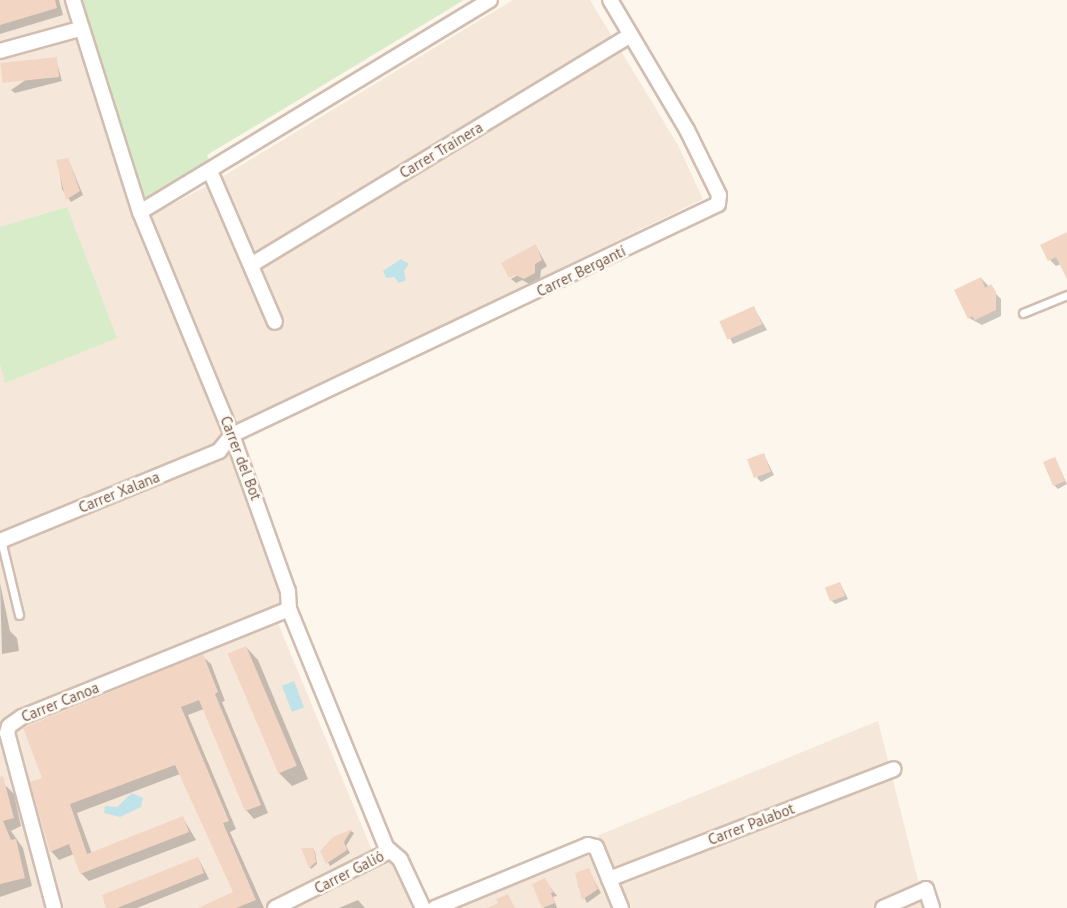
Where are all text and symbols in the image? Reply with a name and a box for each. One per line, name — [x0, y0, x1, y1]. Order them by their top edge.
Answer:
street label: Carrer Trainera — [396, 118, 486, 182]
street label: Carrer Bergantí — [533, 242, 629, 300]
street label: Carrer del Bot — [217, 413, 265, 503]
street label: Carrer Xalana — [76, 467, 162, 517]
street label: Carrer Canoa — [19, 678, 101, 726]
street label: Carrer Palabot — [705, 799, 797, 849]
street label: Carrer Galió — [311, 847, 387, 897]

